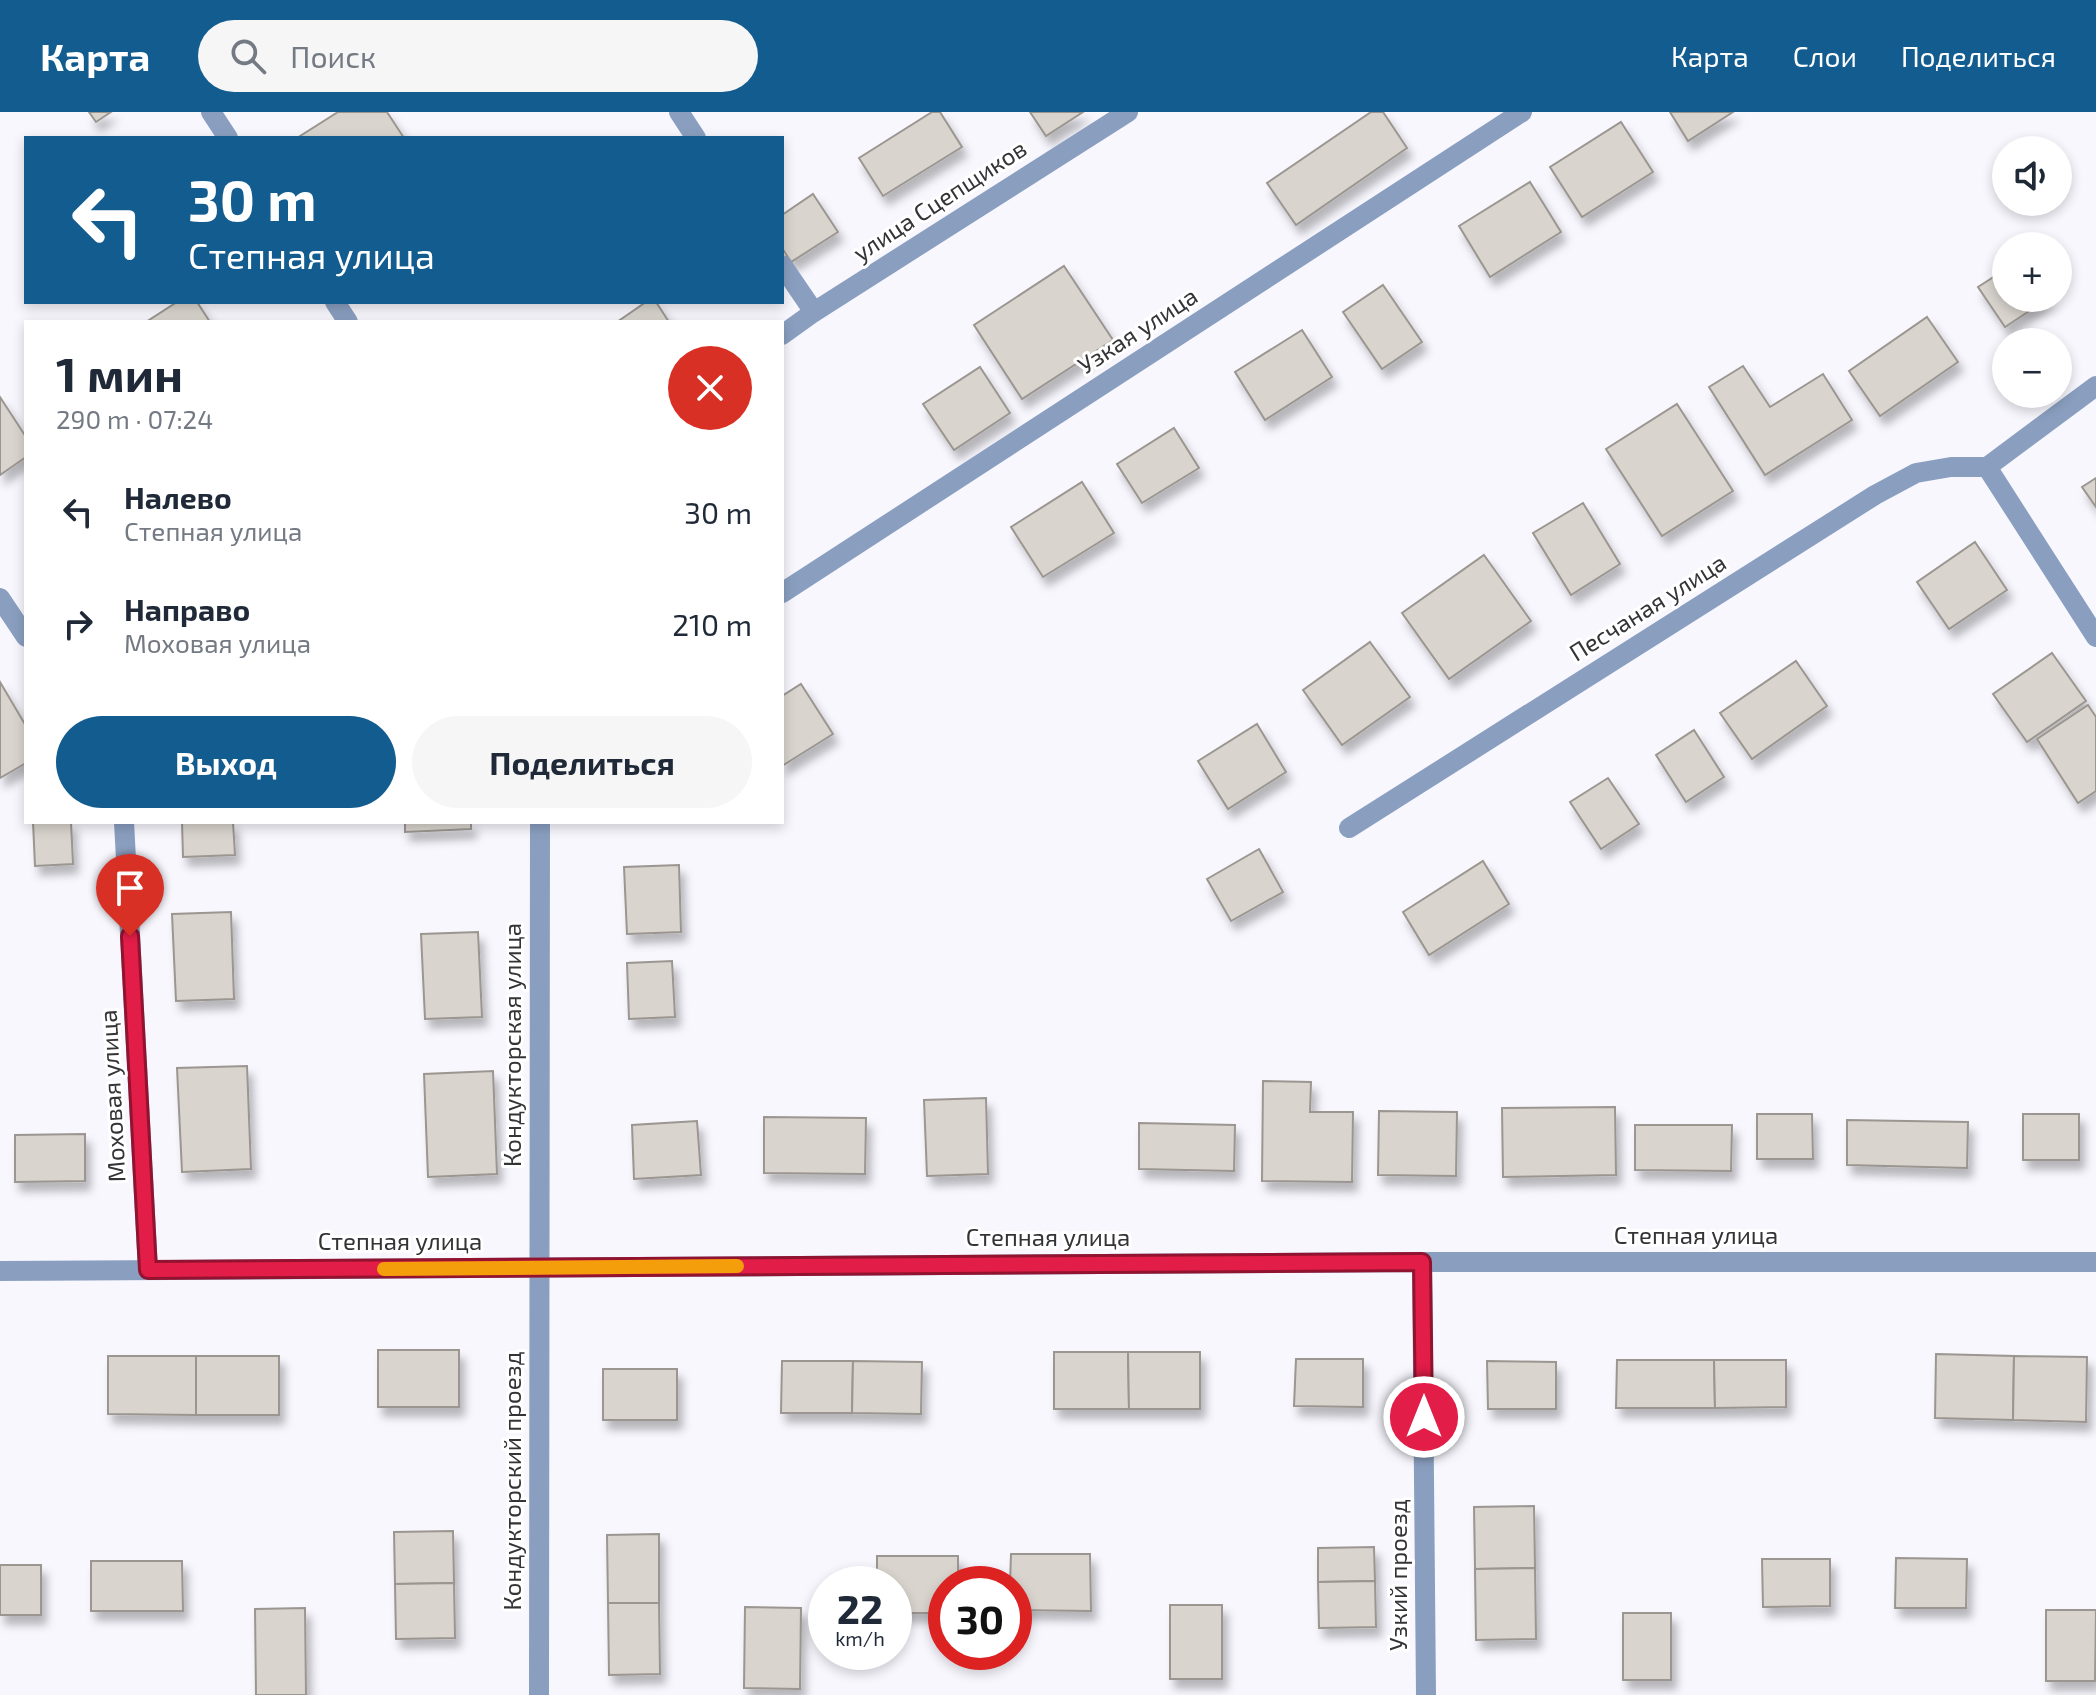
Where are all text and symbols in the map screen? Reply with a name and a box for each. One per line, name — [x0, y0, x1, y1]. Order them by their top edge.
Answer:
search box — [198, 20, 758, 92]
text: Карта — [40, 33, 150, 79]
icon: search — [226, 34, 270, 78]
text: Поиск — [290, 38, 376, 74]
text: Карта — [1671, 39, 1749, 73]
text: Слои — [1793, 39, 1857, 73]
text: Поделиться — [1901, 39, 2056, 73]
street label: улица Сцепщиков — [847, 133, 1032, 267]
map controls — [1992, 136, 2072, 408]
button: sound — [1992, 136, 2072, 216]
text: 30 m — [188, 165, 317, 232]
icon: left — [56, 168, 160, 272]
button: + — [1992, 232, 2072, 312]
text: Степная улица — [188, 233, 435, 276]
street label: Узкая улица — [1072, 280, 1203, 380]
button: − — [1992, 328, 2072, 408]
text: 1 мин — [56, 344, 183, 402]
button: close — [668, 346, 752, 430]
text: 290 m · 07:24 — [56, 403, 213, 434]
text: Налево — [124, 479, 232, 515]
icon: left — [56, 490, 100, 534]
text: 30 m — [684, 494, 752, 530]
text: Степная улица — [124, 515, 302, 546]
street label: Песчаная улица — [1563, 547, 1732, 667]
text: Направо — [124, 591, 250, 627]
icon: right — [56, 602, 100, 646]
text: 210 m — [672, 606, 752, 642]
text: Моховая улица — [124, 627, 311, 658]
button: Выход — [56, 716, 396, 808]
button: Поделиться — [412, 716, 752, 808]
pin — [96, 854, 164, 936]
icon: arrive — [108, 866, 152, 910]
street label: Кондукторская улица — [497, 923, 527, 1167]
street label: Моховая улица — [93, 1009, 131, 1183]
street label: Степная улица — [1614, 1220, 1778, 1250]
street label: Степная улица — [966, 1222, 1130, 1252]
street label: Степная улица — [318, 1226, 482, 1256]
street label: Кондукторский проезд — [497, 1351, 527, 1611]
position arrow — [1382, 1375, 1466, 1459]
street label: Узкий проезд — [1383, 1499, 1412, 1651]
speed limit sign: 30 — [928, 1566, 1032, 1670]
text: 22 — [837, 1584, 883, 1632]
text: km/h — [835, 1626, 885, 1650]

